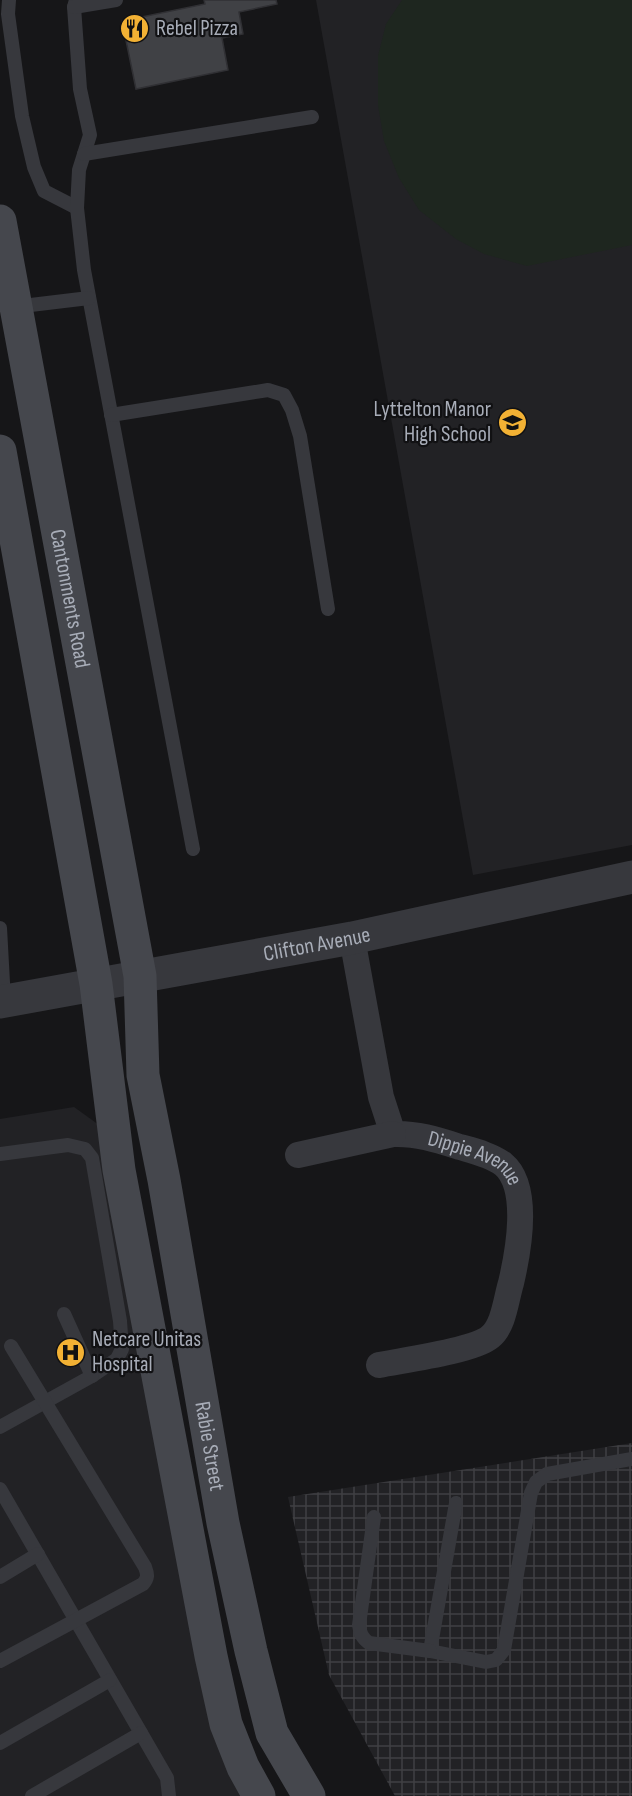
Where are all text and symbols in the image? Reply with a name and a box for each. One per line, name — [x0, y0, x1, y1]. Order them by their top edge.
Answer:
restaurant icon: Rebel Pizza — [119, 12, 151, 44]
place label: Rebel Pizza — [156, 15, 238, 42]
place label: Lyttelton Manor High School — [374, 396, 491, 448]
school or university icon: Lyttelton Manor High School — [496, 406, 528, 438]
street label: Cantonments Road — [44, 527, 96, 670]
street label: Clifton Avenue — [261, 921, 373, 967]
street label: Dippie Avenue — [425, 1125, 528, 1189]
place label: Netcare Unitas Hospital — [92, 1326, 201, 1378]
hospital icon: Netcare Unitas Hospital — [55, 1336, 87, 1368]
street label: Rabie Street — [189, 1399, 231, 1493]

